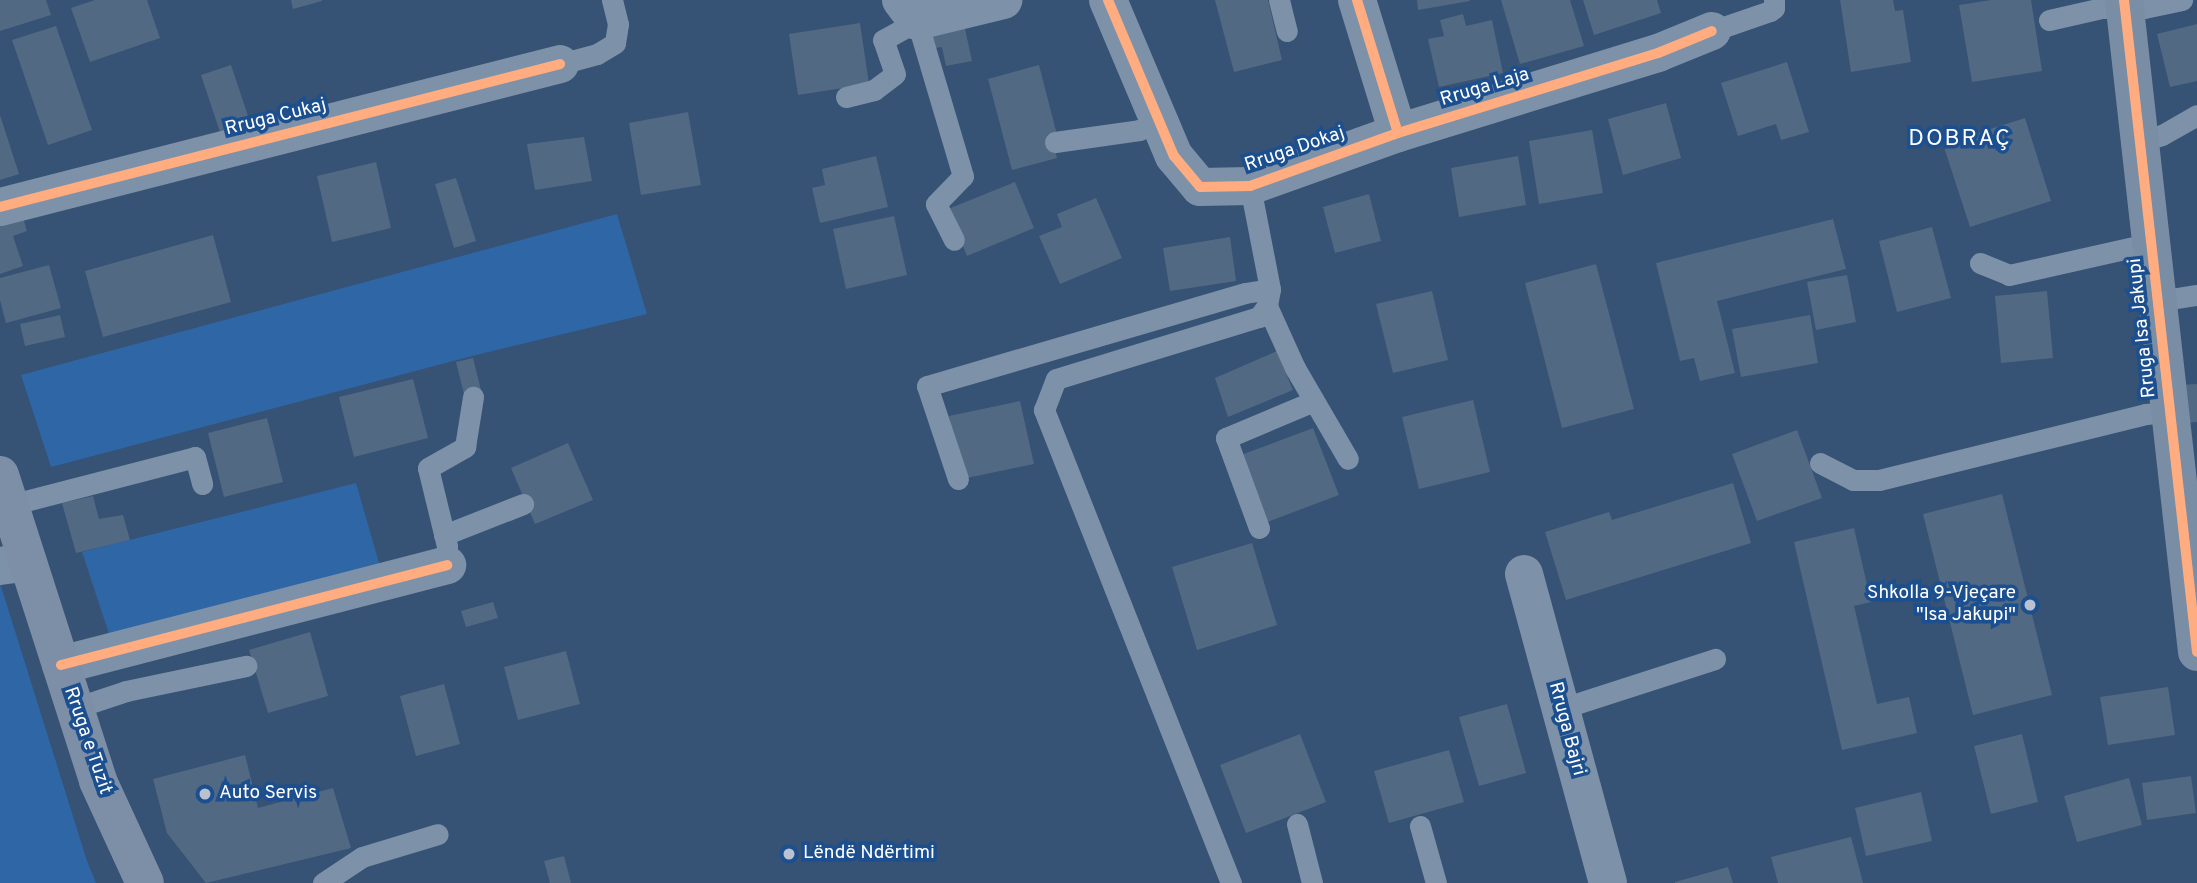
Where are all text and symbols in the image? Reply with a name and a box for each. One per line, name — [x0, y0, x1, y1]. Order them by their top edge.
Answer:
street label: Rruga Laja — [1438, 64, 1532, 112]
street label: Rruga Cukaj — [223, 94, 329, 142]
street label: Rruga Dokaj — [1242, 122, 1348, 178]
district label: DOBRAÇ — [1909, 126, 2011, 154]
street label: Rruga Isa Jakupi — [2124, 257, 2162, 399]
place label: Shkolla 9-Vjeçare "Isa Jakupi" — [1867, 583, 2016, 627]
marker: Shkolla 9-Vjeçare "Isa Jakupi" — [2022, 597, 2038, 613]
street label: Rruga Bajri — [1543, 680, 1589, 778]
street label: Rruga e Tuzit — [58, 684, 116, 798]
place label: Auto Servis — [219, 783, 317, 805]
marker: Auto Servis — [197, 786, 213, 802]
place label: Lëndë Ndërtimi — [803, 843, 935, 865]
marker: Lëndë Ndërtimi — [781, 846, 797, 862]

